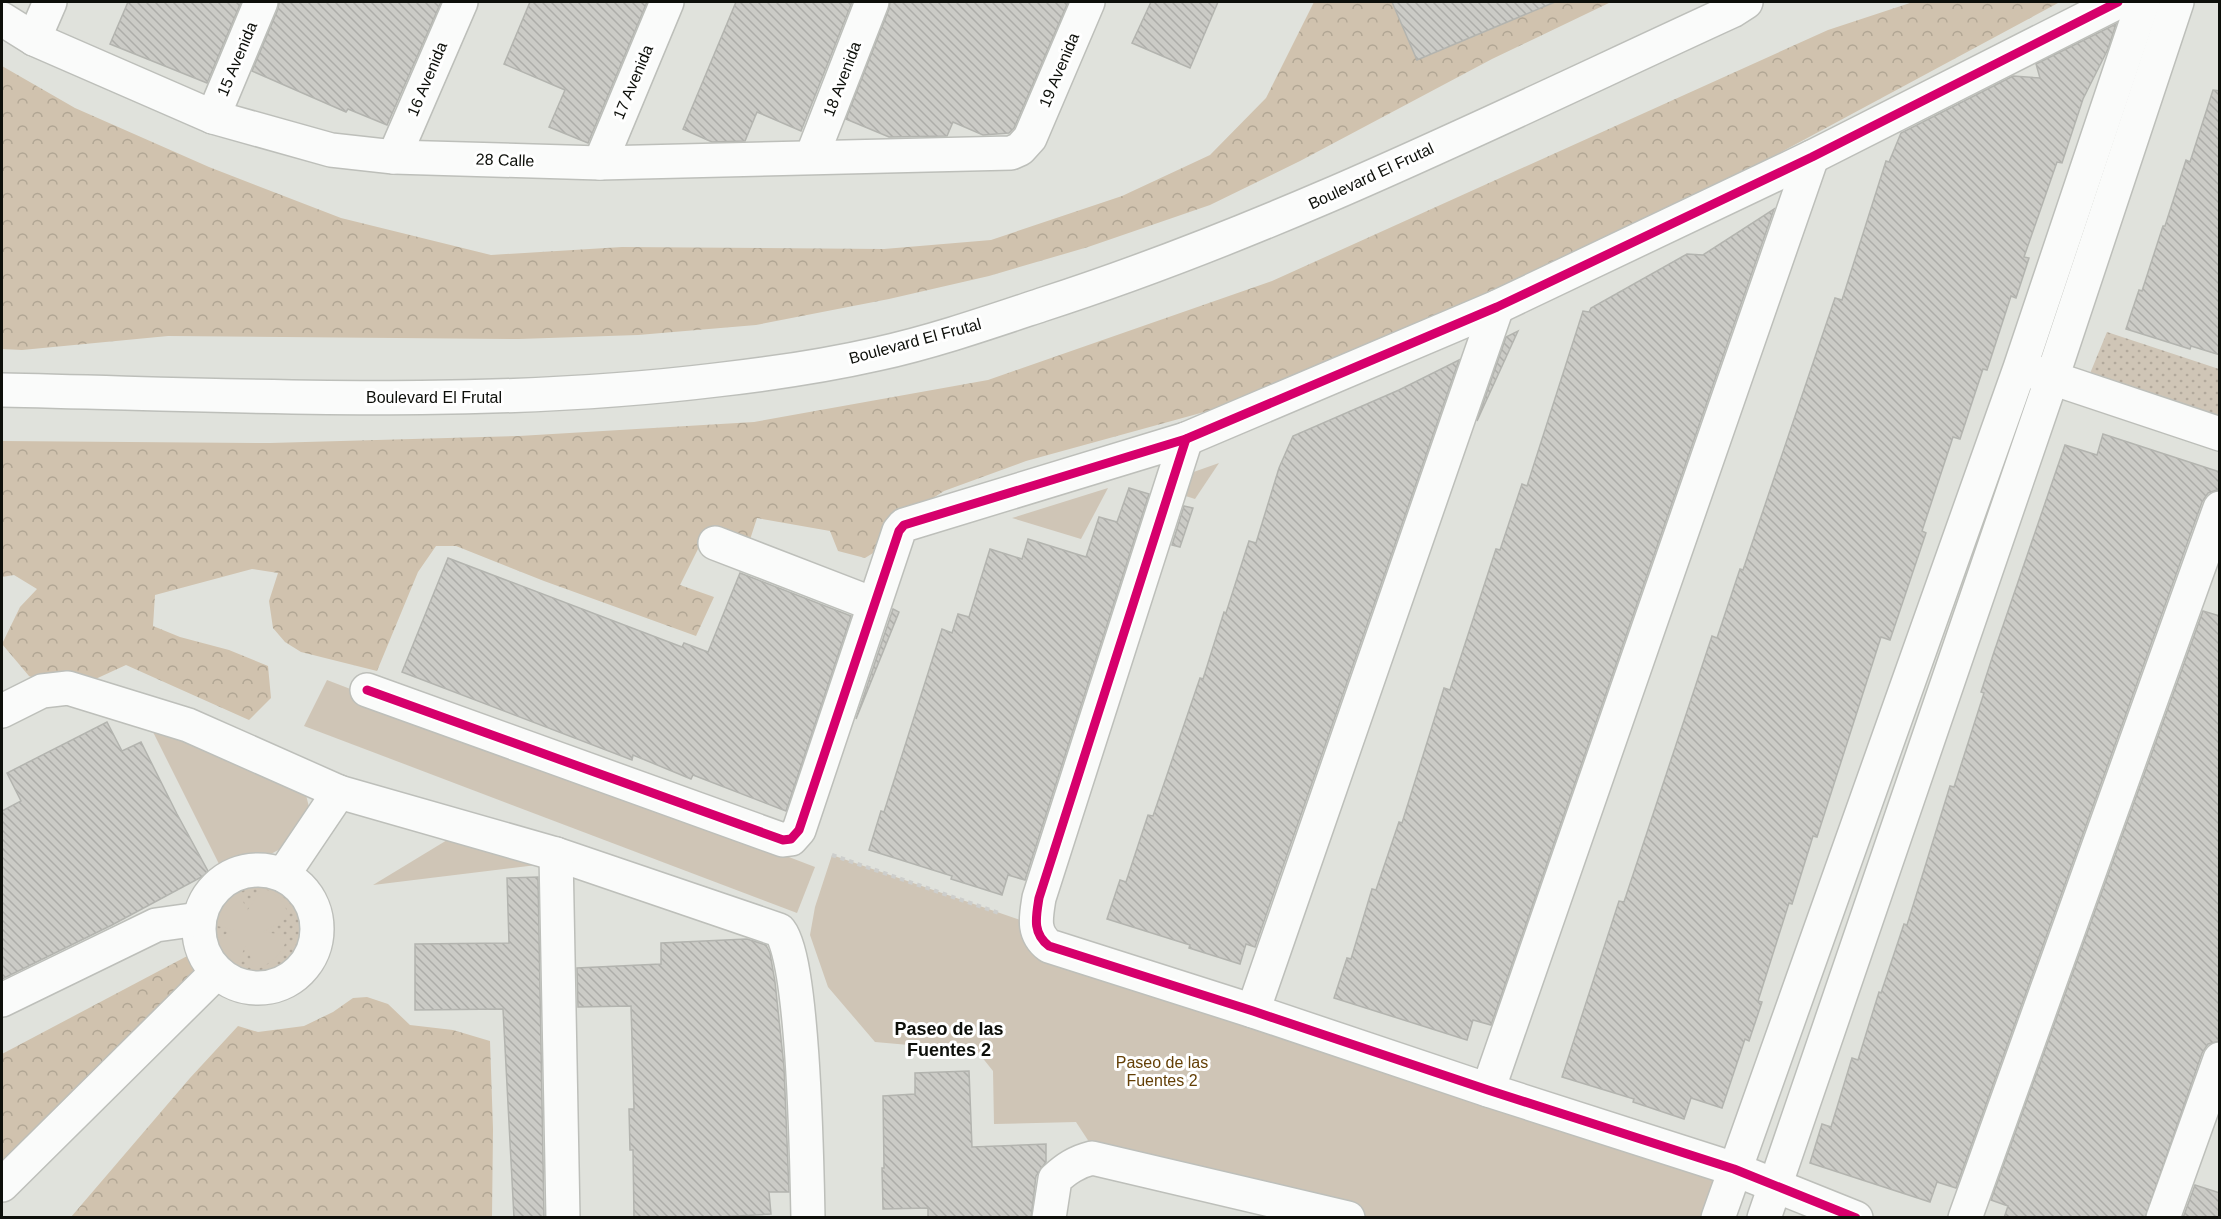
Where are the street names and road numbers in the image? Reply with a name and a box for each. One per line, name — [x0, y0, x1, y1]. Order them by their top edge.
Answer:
street label: 15 Avenida — [214, 19, 260, 99]
street label: 19 Avenida — [1036, 30, 1082, 110]
street label: 16 Avenida — [404, 39, 450, 119]
street label: 18 Avenida — [820, 39, 864, 119]
street label: 17 Avenida — [610, 42, 656, 122]
street label: Boulevard El Frutal — [1306, 140, 1436, 212]
street label: 28 Calle — [475, 150, 535, 170]
street label: Boulevard El Frutal — [847, 315, 983, 367]
street label: Boulevard El Frutal — [366, 389, 502, 406]

